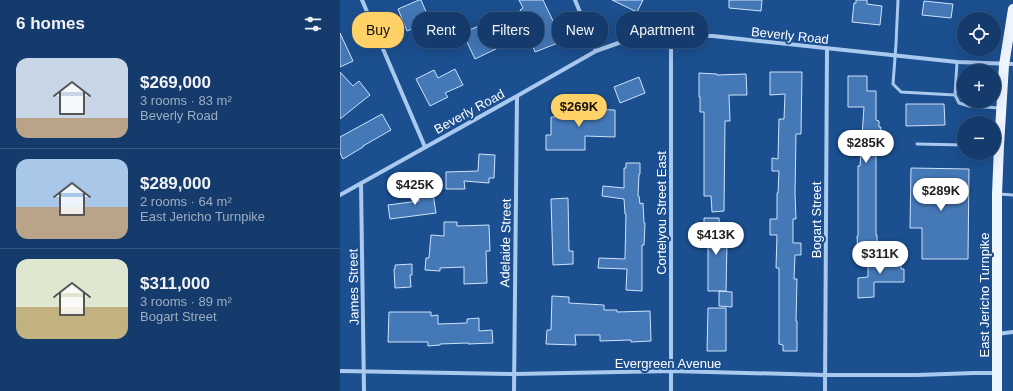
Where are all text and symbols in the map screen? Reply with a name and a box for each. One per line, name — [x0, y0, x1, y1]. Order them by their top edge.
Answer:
chip: Buy — [352, 12, 404, 48]
chip: Rent — [412, 12, 470, 48]
chip: Filters — [478, 12, 544, 48]
chip: New — [552, 12, 608, 48]
chip: Apartment — [616, 12, 708, 48]
map controls — [957, 12, 1001, 160]
button: locate — [957, 12, 1001, 56]
icon: filters — [302, 13, 324, 35]
text: 6 homes — [16, 14, 85, 33]
street label: Beverly Road — [750, 24, 830, 47]
button: + — [957, 64, 1001, 108]
text: $269,000 — [140, 73, 211, 92]
icon: home — [48, 74, 96, 122]
street label: Beverly Road — [431, 86, 507, 137]
text: 3 rooms · 83 m² — [140, 93, 232, 108]
pin: $269K — [551, 94, 607, 128]
text: $269K — [560, 99, 598, 114]
text: Beverly Road — [140, 108, 218, 123]
button: − — [957, 116, 1001, 160]
pin: $285K — [838, 130, 894, 164]
text: $285K — [847, 135, 885, 150]
street label: Cortelyou Street East — [654, 151, 669, 275]
pin: $425K — [387, 172, 443, 206]
text: $289,000 — [140, 174, 211, 193]
icon: home — [48, 175, 96, 223]
text: $425K — [396, 177, 434, 192]
pin: $289K — [913, 178, 969, 212]
street label: Bogart Street — [809, 181, 824, 258]
text: $289K — [922, 183, 960, 198]
text: 2 rooms · 64 m² — [140, 194, 232, 209]
street label: Adelaide Street — [497, 198, 514, 288]
text: East Jericho Turnpike — [140, 209, 265, 224]
pin: $413K — [688, 222, 744, 256]
text: $413K — [697, 227, 735, 242]
street label: East Jericho Turnpike — [977, 232, 992, 358]
pin: $311K — [852, 241, 908, 275]
text: $311K — [861, 246, 899, 261]
street label: James Street — [345, 248, 362, 325]
text: $311,000 — [140, 274, 210, 293]
icon: home — [48, 275, 96, 323]
text: 3 rooms · 89 m² — [140, 294, 232, 309]
text: Bogart Street — [140, 309, 217, 324]
street label: Evergreen Avenue — [615, 356, 721, 371]

